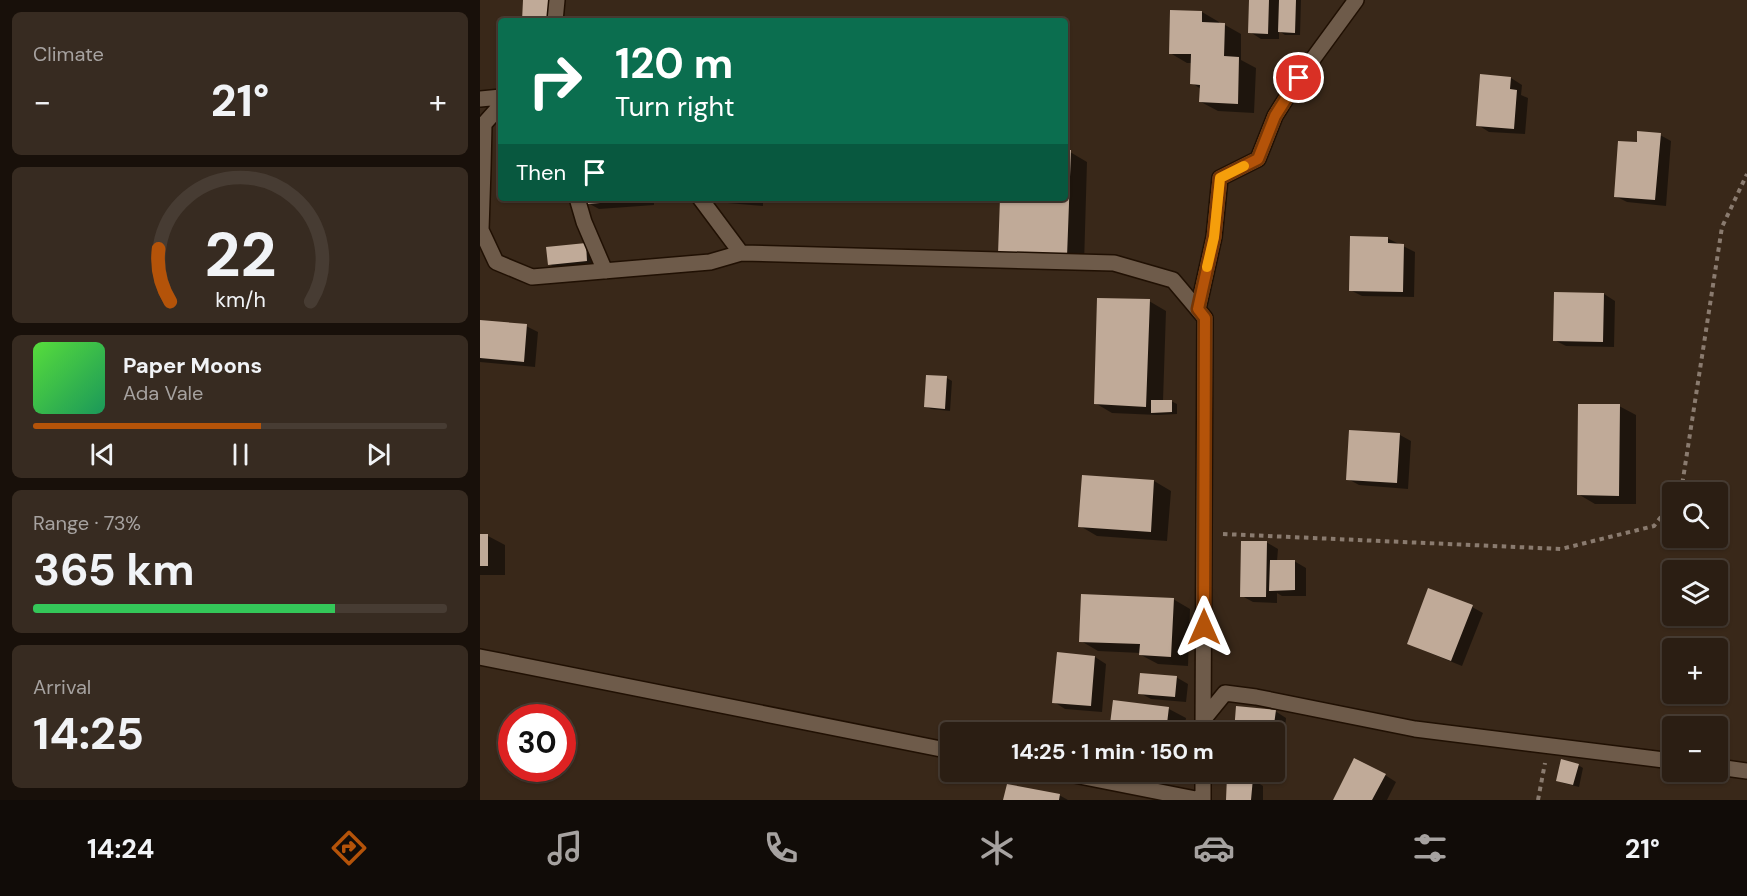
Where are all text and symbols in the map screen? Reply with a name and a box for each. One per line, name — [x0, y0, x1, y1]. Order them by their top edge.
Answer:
text: 120 m — [615, 36, 733, 91]
text: Climate — [33, 41, 104, 67]
icon: right — [516, 42, 594, 120]
pin — [1273, 52, 1324, 103]
icon: arrive — [1282, 61, 1315, 94]
text: 21° — [211, 71, 269, 130]
text: − — [33, 80, 51, 123]
text: + — [429, 80, 447, 123]
text: Turn right — [615, 89, 735, 124]
icon: arrive — [578, 156, 611, 189]
text: Then — [516, 158, 566, 187]
text: 22 — [204, 214, 276, 295]
text: km/h — [215, 286, 265, 314]
text: Paper Moons — [123, 351, 262, 380]
text: Ada Vale — [123, 380, 203, 406]
icon: previous — [86, 438, 119, 471]
icon: pause — [224, 438, 257, 471]
icon: next — [362, 438, 395, 471]
map controls — [1662, 482, 1728, 782]
button: search — [1662, 482, 1728, 548]
text: Range · 73% — [33, 510, 141, 536]
text: 365 km — [33, 540, 195, 599]
button: layers — [1662, 560, 1728, 626]
position arrow — [1172, 595, 1236, 659]
button: + — [1662, 638, 1728, 704]
text: Arrival — [33, 674, 91, 700]
text: 14:25 — [33, 704, 144, 763]
speed limit sign: 30 — [498, 704, 576, 782]
button: − — [1662, 716, 1728, 782]
text: 14:25 · 1 min · 150 m — [1011, 737, 1214, 766]
icon: directions — [328, 827, 370, 869]
icon: music — [544, 827, 586, 869]
icon: phone — [760, 827, 802, 869]
icon: climate — [976, 827, 1018, 869]
icon: car — [1193, 827, 1235, 869]
icon: filters — [1409, 827, 1451, 869]
text: 14:24 — [87, 831, 154, 866]
text: 21° — [1625, 831, 1660, 866]

